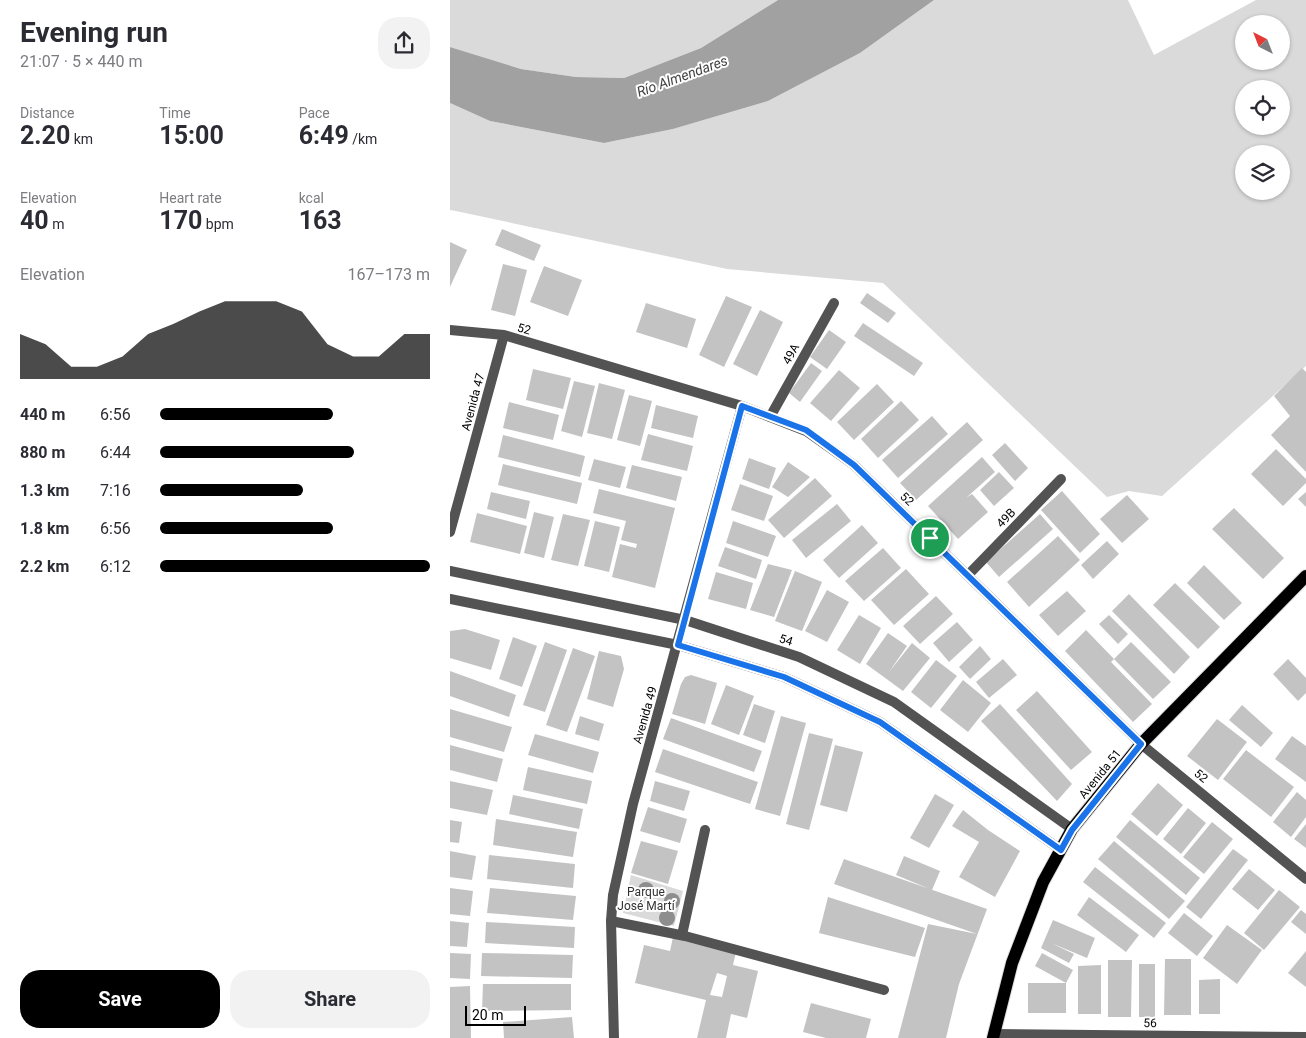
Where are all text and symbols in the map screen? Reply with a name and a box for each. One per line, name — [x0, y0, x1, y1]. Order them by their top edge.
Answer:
north arrow — [1235, 15, 1290, 70]
map controls — [1235, 15, 1290, 200]
text: Evening run — [20, 16, 168, 49]
button: share — [378, 17, 430, 69]
text: 21:07 · 5 × 440 m — [20, 52, 142, 71]
water label: Río Almendares — [634, 52, 730, 100]
button: locate — [1235, 80, 1290, 135]
text: Distance — [20, 105, 75, 121]
text: Time — [159, 105, 191, 121]
text: Pace — [299, 105, 330, 121]
text: 2.20 — [20, 121, 70, 150]
text: 15:00 — [159, 121, 224, 150]
text: 6:49 — [299, 121, 349, 150]
text: km — [70, 131, 93, 147]
text: /km — [349, 131, 377, 147]
button: layers — [1235, 145, 1290, 200]
text: Elevation — [20, 190, 77, 206]
text: Heart rate — [159, 190, 222, 206]
text: kcal — [299, 190, 324, 206]
text: 40 — [20, 206, 49, 235]
text: 170 — [159, 206, 202, 235]
text: 163 — [299, 206, 342, 235]
text: m — [49, 216, 64, 232]
text: bpm — [202, 216, 234, 232]
text: Elevation — [20, 265, 85, 284]
text: 167–173 m — [348, 265, 430, 284]
street label: 52 — [516, 320, 533, 338]
street label: 49A — [780, 341, 802, 367]
street label: Avenida 47 — [459, 371, 487, 432]
text: 440 m — [20, 405, 65, 424]
text: 6:56 — [100, 405, 131, 424]
text: 880 m — [20, 443, 65, 462]
text: 6:44 — [100, 443, 131, 462]
text: 1.3 km — [20, 481, 69, 500]
text: 7:16 — [100, 481, 131, 500]
street label: 52 — [897, 489, 917, 509]
street label: 49B — [994, 506, 1018, 530]
pin — [909, 517, 951, 559]
text: 1.8 km — [20, 519, 69, 538]
text: 6:56 — [100, 519, 131, 538]
icon: arrive — [916, 524, 944, 552]
text: 2.2 km — [20, 557, 69, 576]
text: 6:12 — [100, 557, 131, 576]
street label: 54 — [777, 631, 795, 649]
street label: Avenida 49 — [630, 685, 660, 745]
street label: Avenida 51 — [1076, 747, 1124, 801]
street label: 52 — [1191, 766, 1211, 786]
park label: Parque José Martí — [617, 885, 676, 913]
button: Save — [20, 970, 220, 1028]
button: Share — [230, 970, 430, 1028]
scale bar — [465, 1003, 526, 1026]
text: 20 m — [472, 1007, 504, 1023]
street label: 56 — [1143, 1016, 1157, 1030]

